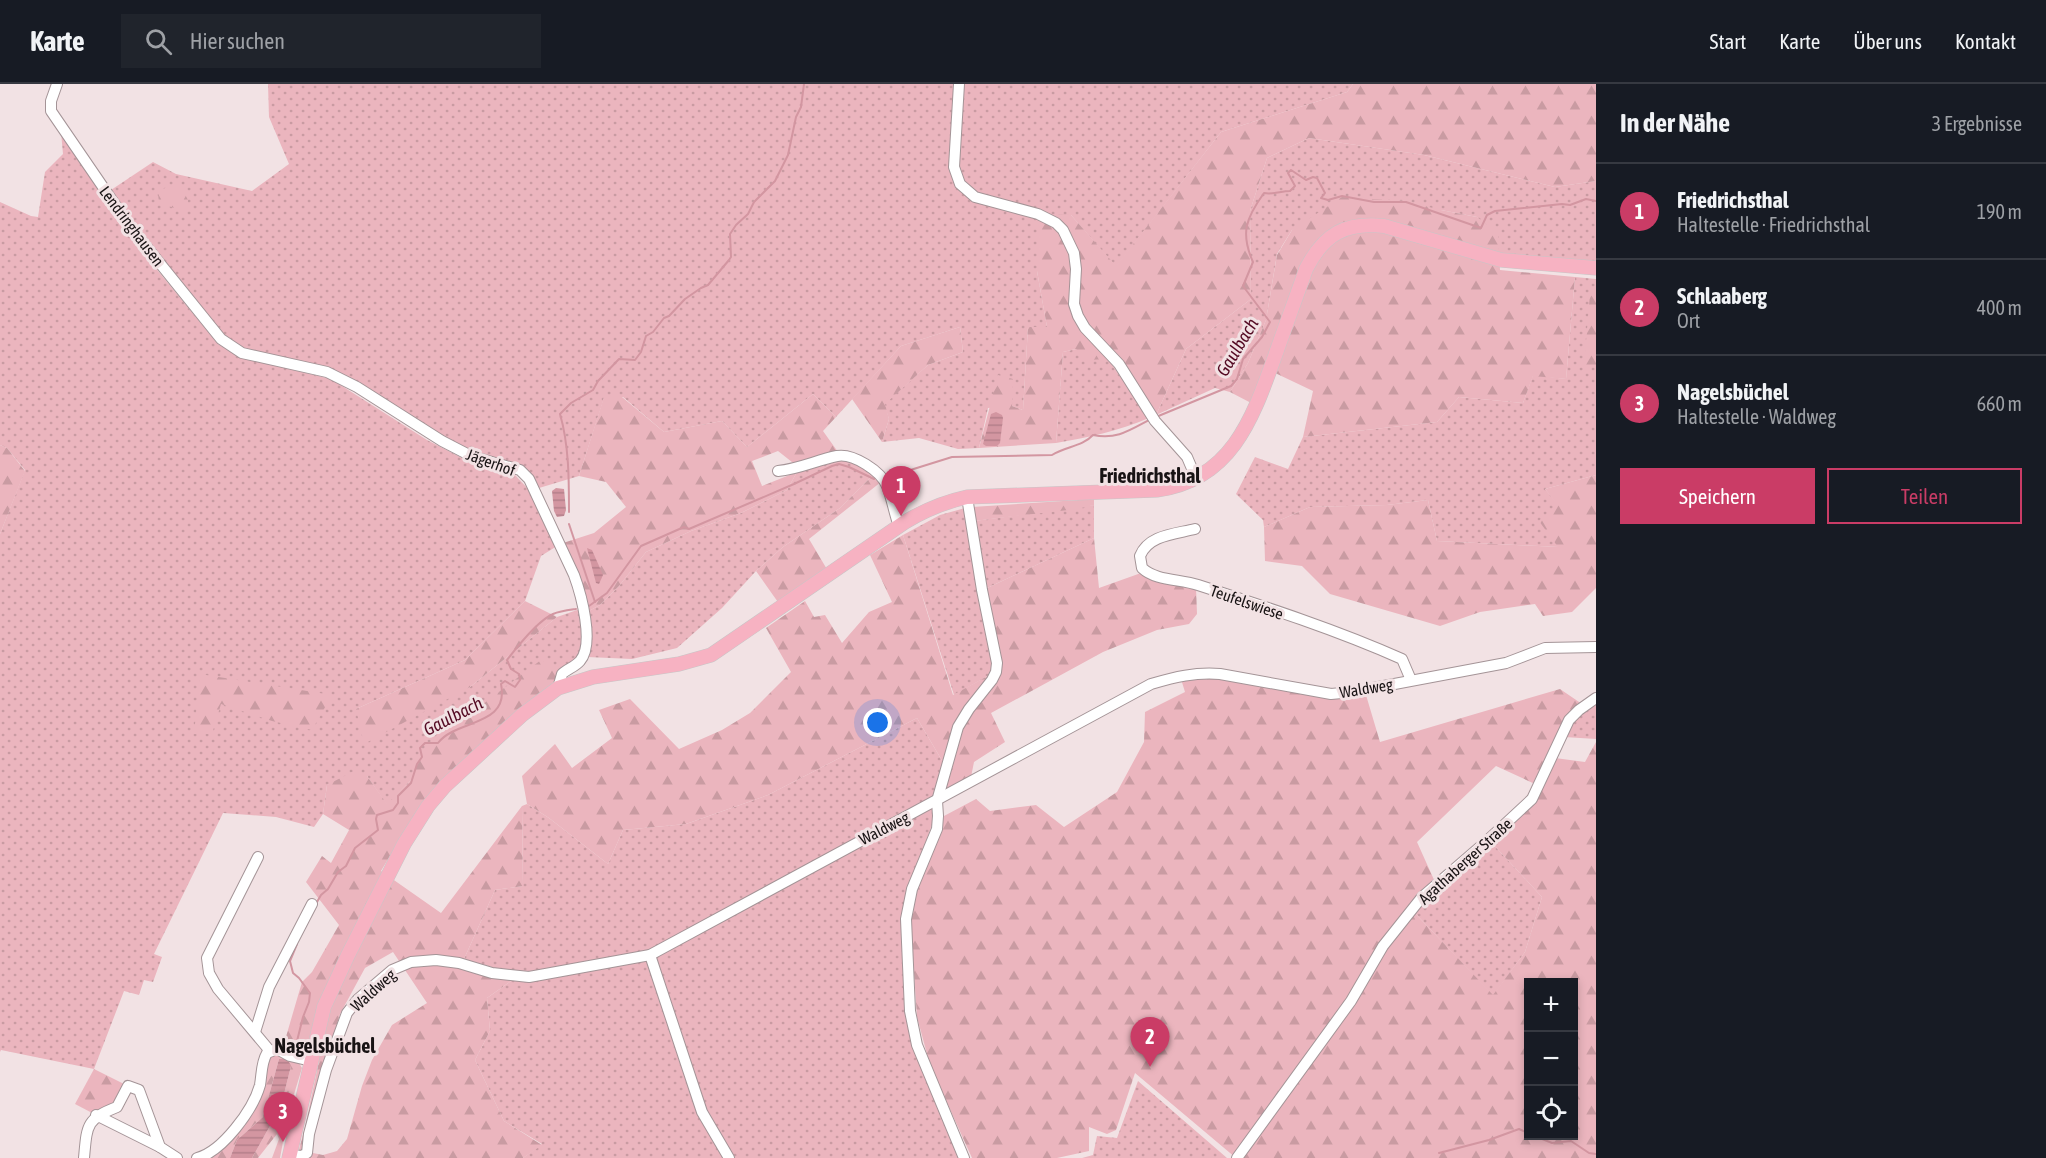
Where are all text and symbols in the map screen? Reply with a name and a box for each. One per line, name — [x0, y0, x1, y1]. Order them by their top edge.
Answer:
search box — [121, 14, 541, 68]
text: Karte — [30, 25, 85, 57]
icon: search — [142, 25, 175, 58]
text: Hier suchen — [190, 28, 285, 54]
text: Start — [1710, 29, 1746, 53]
text: Karte — [1779, 29, 1820, 53]
text: Über uns — [1853, 29, 1922, 53]
text: Kontakt — [1955, 29, 2016, 53]
text: In der Nähe — [1620, 108, 1730, 138]
text: 3 Ergebnisse — [1932, 112, 2022, 135]
street label: Lendringhausen — [95, 182, 168, 270]
text: Friedrichsthal — [1677, 187, 1788, 213]
text: 1 — [1635, 200, 1644, 223]
text: 190 m — [1977, 200, 2022, 223]
text: Haltestelle · Friedrichsthal — [1677, 213, 1870, 236]
text: Schlaaberg — [1677, 283, 1767, 309]
text: 2 — [1635, 296, 1644, 319]
text: 400 m — [1977, 296, 2022, 319]
text: Ort — [1677, 309, 1700, 332]
water label: Gaulbach — [1212, 314, 1263, 380]
text: Nagelsbüchel — [1677, 379, 1789, 405]
text: 3 — [1635, 392, 1644, 415]
text: 660 m — [1977, 392, 2022, 415]
text: Haltestelle · Waldweg — [1677, 405, 1836, 428]
street label: Jägerhof — [464, 445, 518, 480]
district label: Friedrichsthal — [1099, 464, 1201, 487]
pin: 1 — [882, 466, 920, 516]
button: Speichern — [1620, 468, 1815, 524]
button: Teilen — [1827, 468, 2022, 524]
street label: Teufelswiese — [1208, 581, 1286, 623]
street label: Waldweg — [1338, 675, 1394, 702]
water label: Gaulbach — [420, 692, 486, 740]
your location — [863, 708, 892, 737]
street label: Waldweg — [856, 808, 913, 849]
street label: Agathaberger Straße — [1415, 814, 1516, 908]
street label: Waldweg — [347, 965, 400, 1015]
map controls — [1524, 978, 1578, 1140]
button: + — [1524, 978, 1578, 1032]
pin: 2 — [1130, 1018, 1170, 1067]
button: − — [1524, 1032, 1578, 1086]
district label: Nagelsbüchel — [274, 1034, 376, 1057]
button: locate — [1524, 1086, 1578, 1140]
pin: 3 — [264, 1092, 302, 1142]

